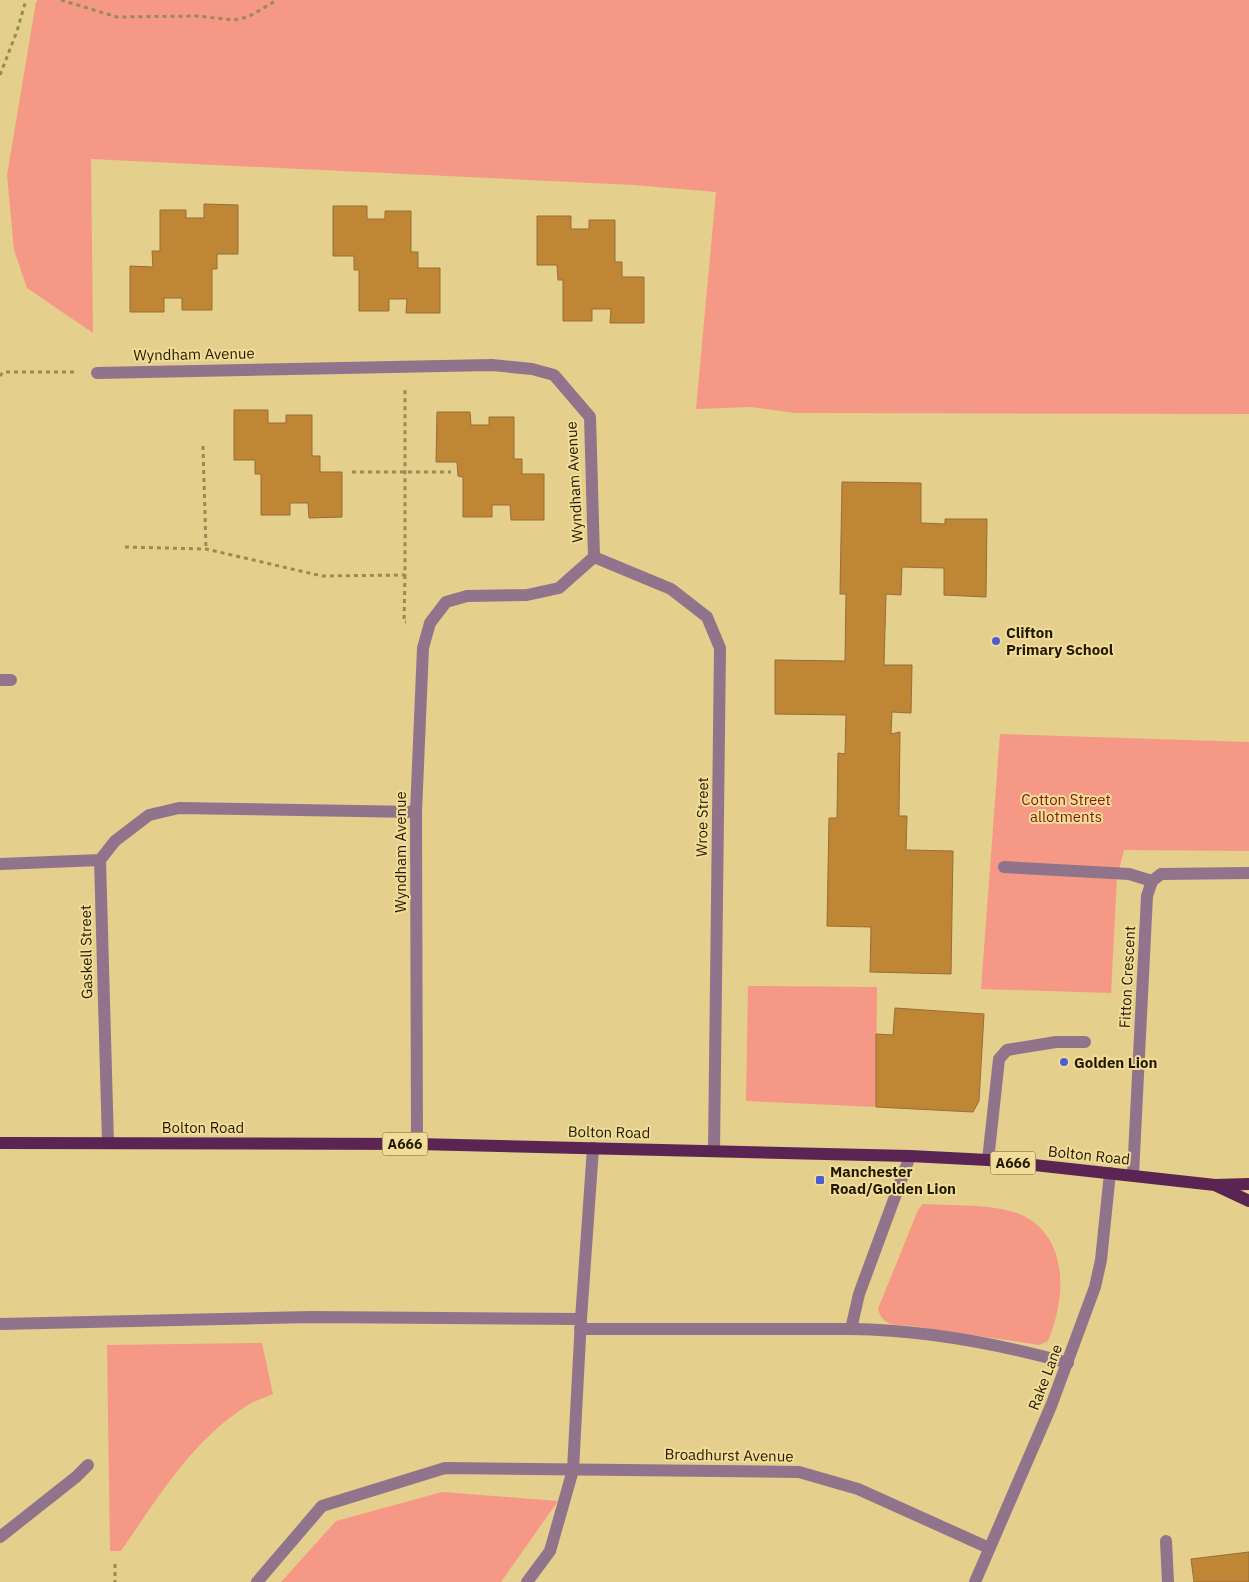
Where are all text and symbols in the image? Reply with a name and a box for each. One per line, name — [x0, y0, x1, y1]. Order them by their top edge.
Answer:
street label: Wyndham Avenue — [133, 343, 255, 365]
street label: Wyndham Avenue — [561, 421, 587, 543]
place label: Clifton Primary School — [1006, 623, 1114, 659]
marker: Clifton Primary School — [990, 635, 1002, 647]
street label: Wroe Street — [692, 777, 712, 857]
park label: Cotton Street allotments — [1021, 790, 1111, 826]
street label: Wyndham Avenue — [391, 791, 410, 913]
street label: Gaskell Street — [76, 905, 96, 999]
street label: Fitton Crescent — [1115, 925, 1139, 1029]
place label: Golden Lion — [1074, 1053, 1157, 1072]
marker: Golden Lion — [1058, 1056, 1070, 1068]
street label: Bolton Road — [162, 1118, 244, 1137]
street label: Bolton Road — [568, 1122, 650, 1142]
road number: A666 — [382, 1132, 428, 1156]
street label: Bolton Road — [1047, 1141, 1131, 1169]
road number: A666 — [990, 1152, 1036, 1174]
place label: Manchester Road/Golden Lion — [830, 1162, 956, 1198]
marker: Manchester Road/Golden Lion — [814, 1174, 826, 1186]
street label: Rake Lane — [1024, 1341, 1066, 1413]
street label: Broadhurst Avenue — [664, 1444, 794, 1466]

